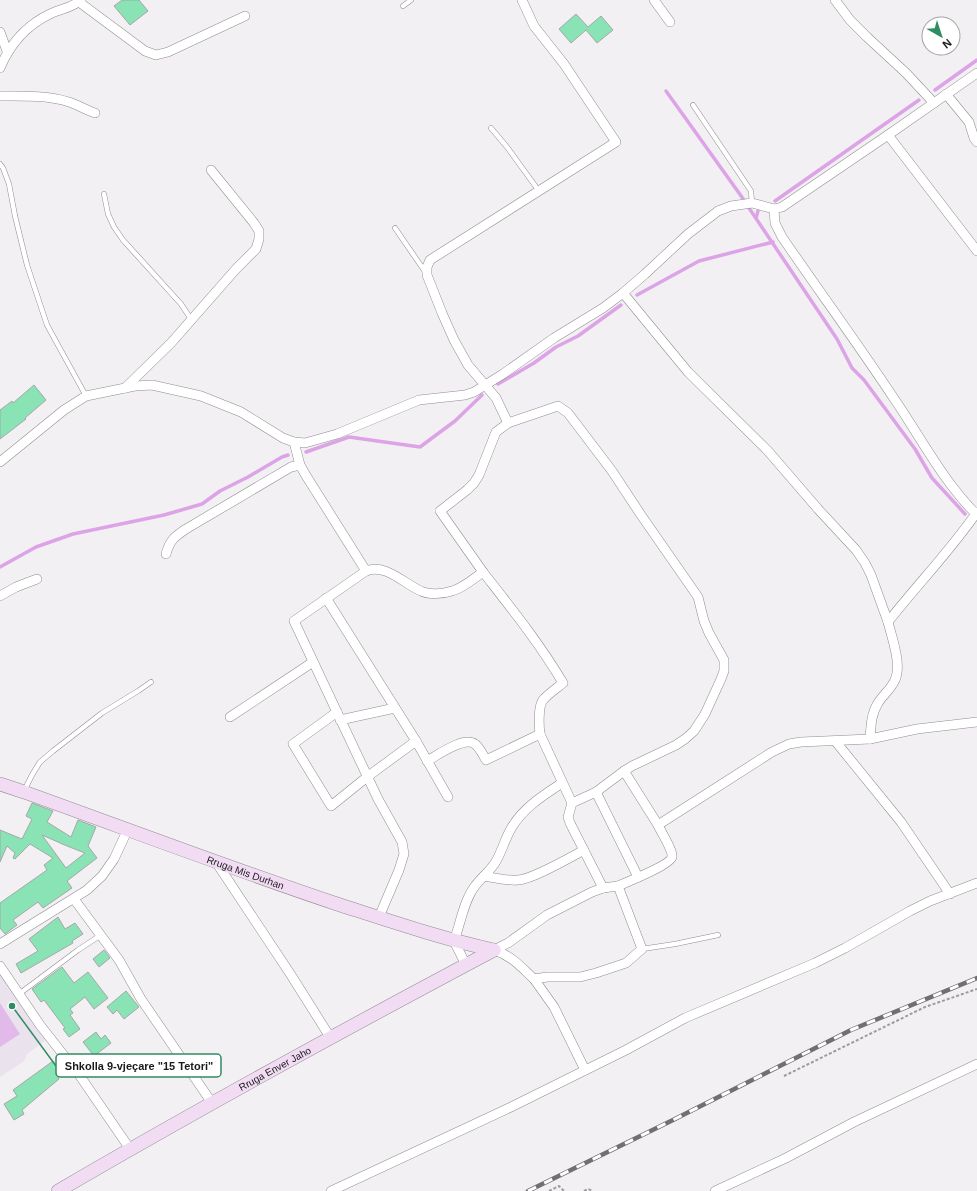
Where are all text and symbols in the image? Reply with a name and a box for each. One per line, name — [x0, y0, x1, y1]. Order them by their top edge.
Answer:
north arrow — [921, 16, 961, 56]
text: N — [940, 37, 954, 51]
street label: Rruga Mis Durhan — [205, 853, 286, 891]
street label: Rruga Enver Jaho — [237, 1044, 313, 1093]
callout: Shkolla 9-vjeçare "15 Tetori" — [56, 1054, 221, 1077]
text: Shkolla 9-vjeçare "15 Tetori" — [65, 1060, 213, 1072]

